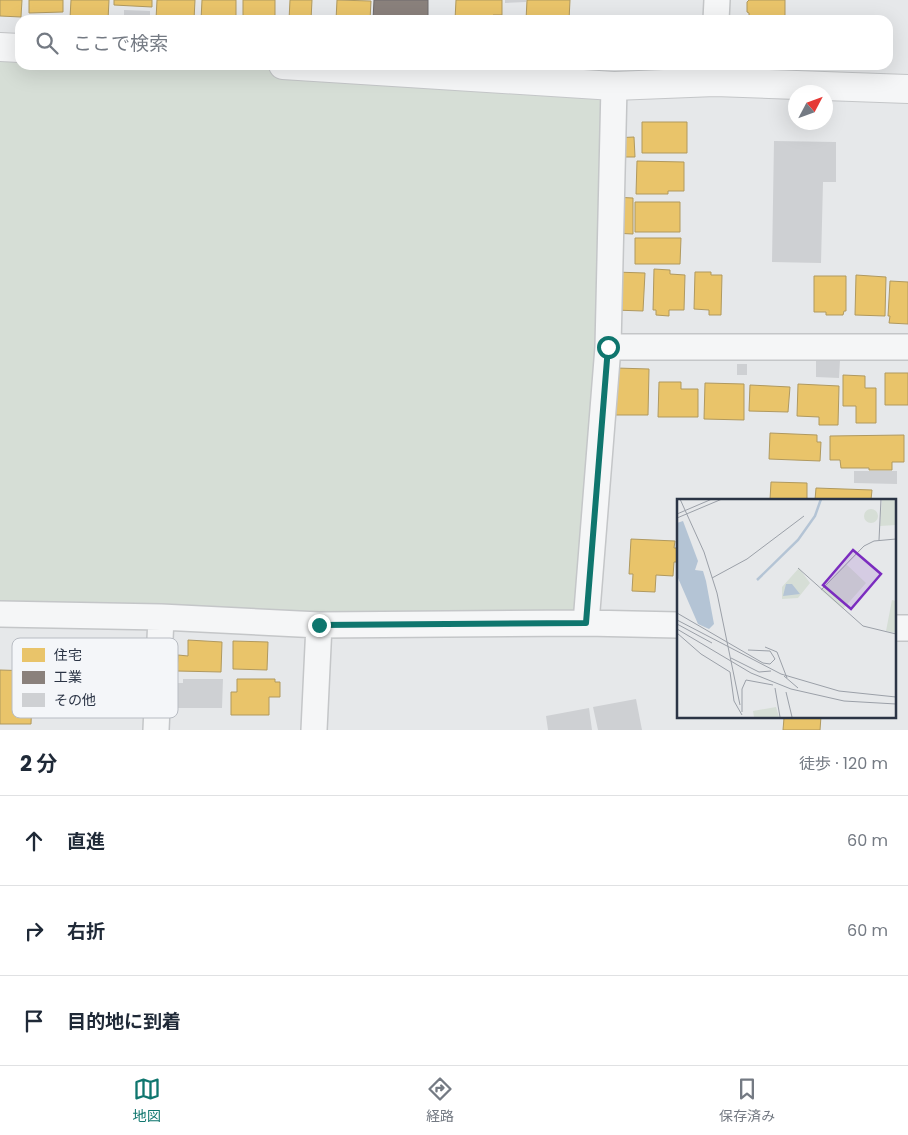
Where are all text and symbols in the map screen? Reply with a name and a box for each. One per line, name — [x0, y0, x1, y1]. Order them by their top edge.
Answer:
search box — [15, 15, 893, 70]
icon: search — [33, 29, 61, 57]
text: ここで検索 — [73, 30, 168, 57]
north arrow — [788, 85, 833, 130]
route start — [597, 336, 620, 359]
inset map — [677, 499, 896, 718]
route end — [308, 614, 331, 637]
legend — [12, 638, 178, 718]
text: 住宅 — [54, 645, 82, 665]
text: 工業 — [54, 667, 82, 687]
text: その他 — [54, 690, 96, 710]
text: 2 分 — [20, 749, 57, 778]
text: 徒歩 · 120 m — [799, 752, 888, 775]
icon: ahead — [20, 827, 48, 855]
text: 直進 — [67, 828, 105, 855]
text: 60 m — [847, 829, 888, 852]
icon: right — [20, 917, 48, 945]
text: 右折 — [67, 918, 105, 945]
text: 60 m — [847, 919, 888, 942]
icon: arrive — [20, 1007, 48, 1035]
text: 目的地に到着 — [67, 1008, 181, 1035]
tab: 地図 — [133, 1075, 161, 1127]
tab: 経路 — [426, 1075, 454, 1127]
tab: 保存済み — [719, 1075, 775, 1127]

